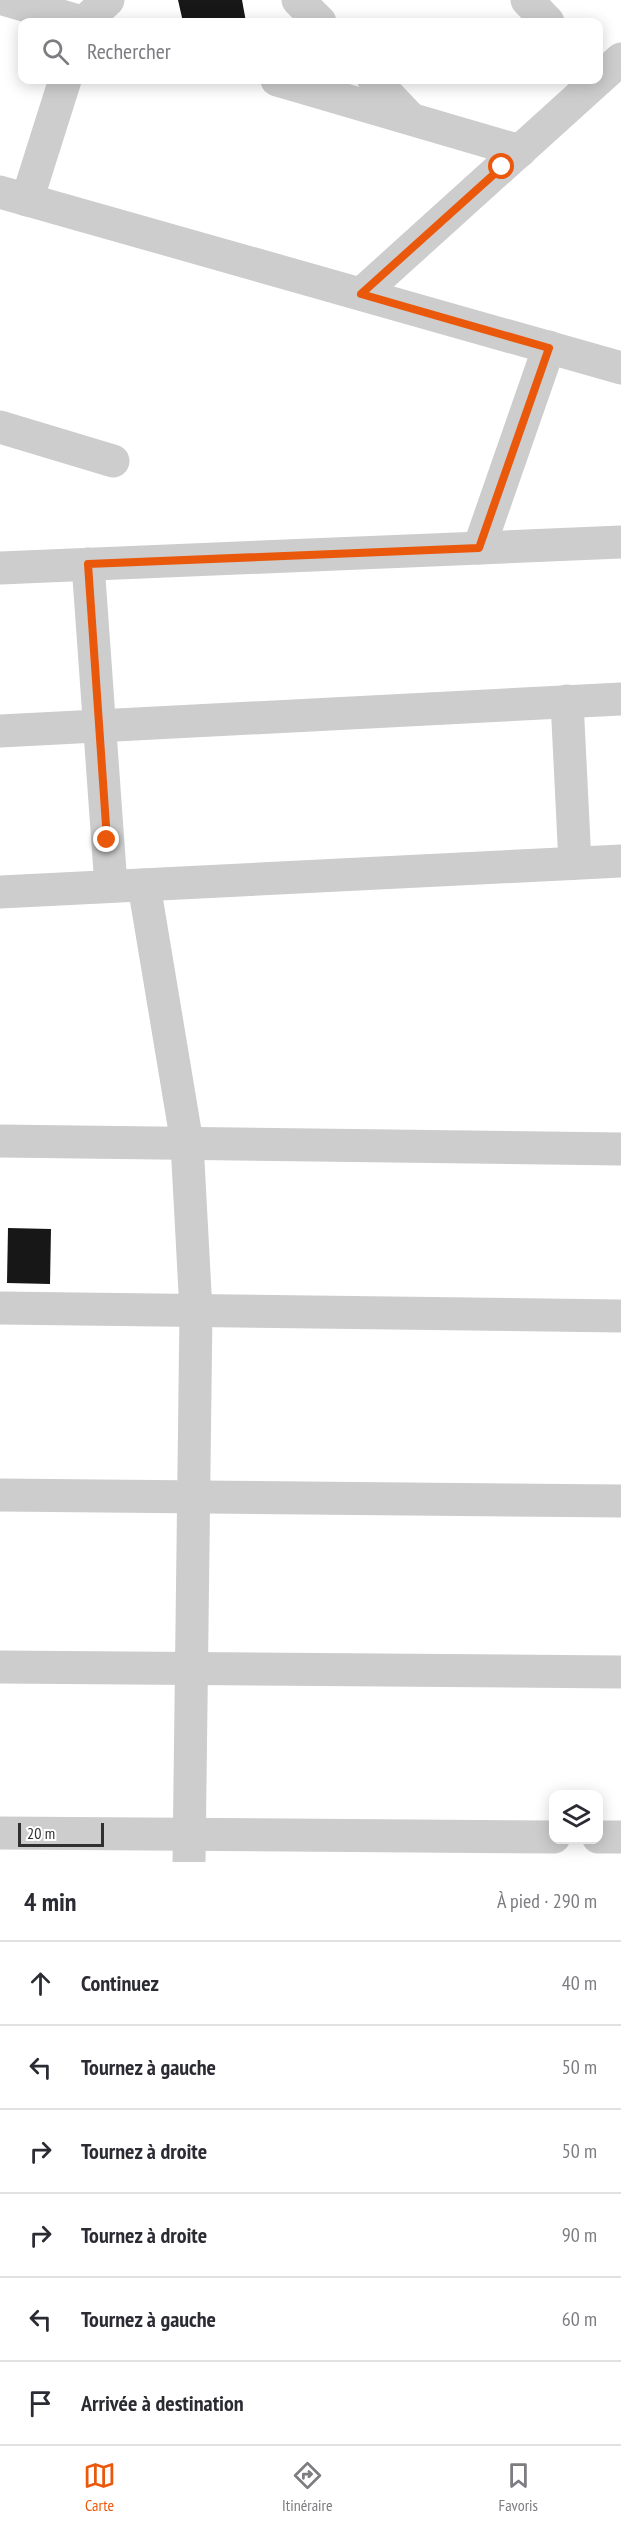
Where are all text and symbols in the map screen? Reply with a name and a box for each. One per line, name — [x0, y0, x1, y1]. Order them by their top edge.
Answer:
search box — [18, 18, 603, 84]
icon: search — [39, 35, 72, 68]
text: Rechercher — [87, 37, 171, 65]
route start — [488, 153, 514, 179]
route end — [93, 826, 119, 852]
map controls — [549, 1790, 603, 1844]
button: layers — [549, 1790, 603, 1844]
scale bar — [18, 1820, 104, 1848]
text: 20 m — [27, 1823, 55, 1843]
text: 4 min — [24, 1885, 77, 1918]
text: À pied · 290 m — [497, 1888, 597, 1914]
icon: ahead — [24, 1967, 57, 2000]
text: Continuez — [81, 1969, 159, 1997]
text: 40 m — [562, 1970, 597, 1996]
icon: left — [24, 2051, 57, 2084]
text: Tournez à gauche — [81, 2053, 216, 2081]
text: 50 m — [562, 2054, 597, 2080]
icon: right — [24, 2135, 57, 2168]
text: Tournez à droite — [81, 2137, 207, 2165]
text: 50 m — [562, 2138, 597, 2164]
icon: right — [24, 2219, 57, 2252]
text: Tournez à droite — [81, 2221, 207, 2249]
text: 90 m — [562, 2222, 597, 2248]
icon: left — [24, 2303, 57, 2336]
text: Tournez à gauche — [81, 2305, 216, 2333]
text: 60 m — [562, 2306, 597, 2332]
icon: arrive — [24, 2387, 57, 2420]
text: Arrivée à destination — [81, 2389, 244, 2417]
tab: Carte — [83, 2459, 116, 2515]
tab: Itinéraire — [282, 2459, 333, 2515]
tab: Favoris — [499, 2459, 538, 2515]

